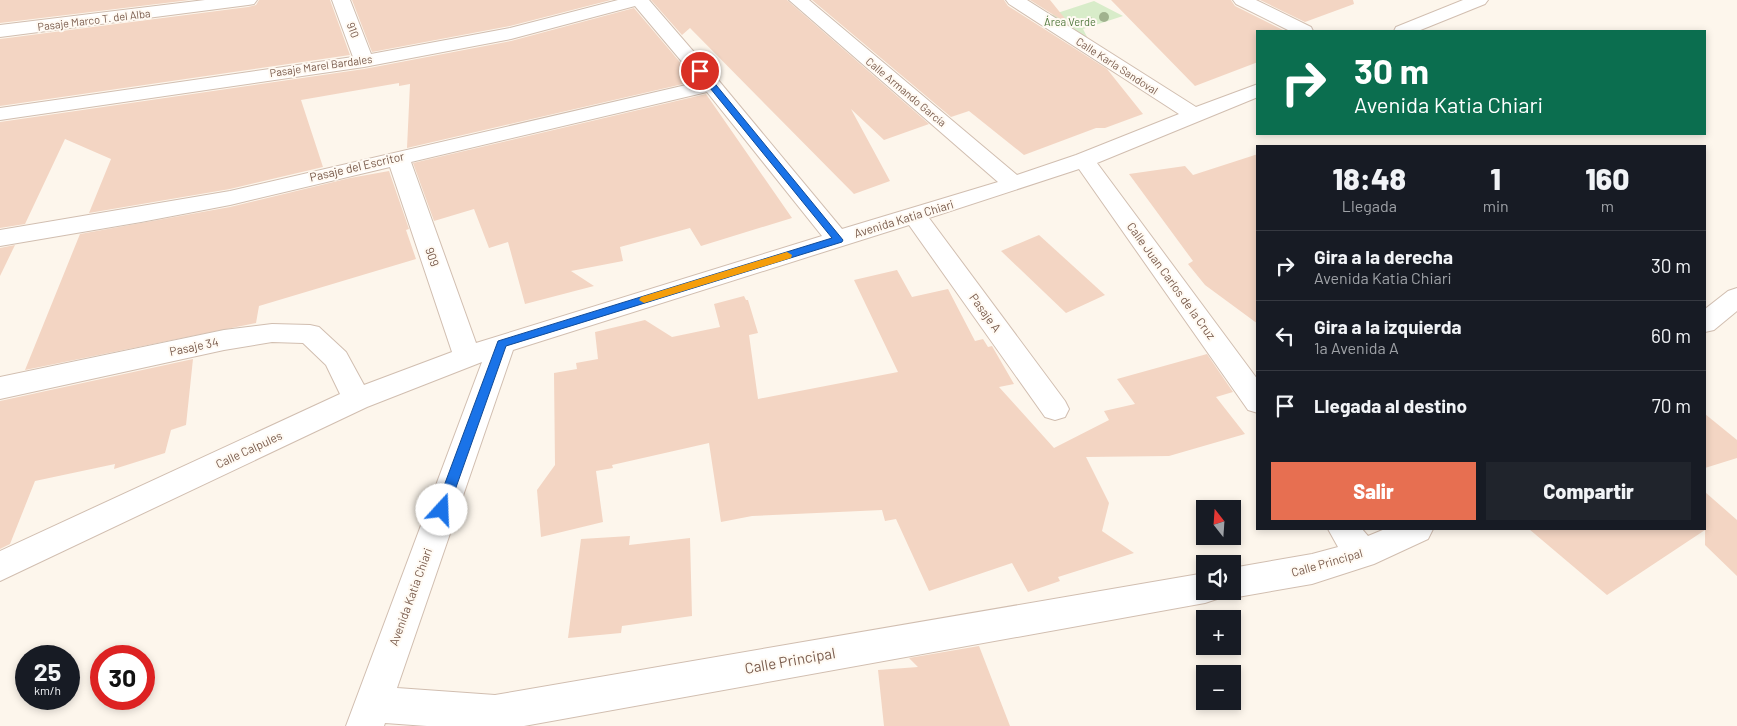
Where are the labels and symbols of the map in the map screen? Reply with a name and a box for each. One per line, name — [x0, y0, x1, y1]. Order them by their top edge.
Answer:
street label: Pasaje Marco T. del Alba — [37, 6, 151, 33]
park label: Área Verde — [1044, 15, 1096, 28]
street label: 910 — [345, 20, 362, 39]
street label: Calle Karla Sandoval — [1074, 34, 1161, 97]
pin — [679, 50, 721, 92]
street label: Pasaje Marel Bardales — [269, 52, 373, 79]
street label: Calle Armando García — [864, 54, 949, 129]
street label: Pasaje del Escritor — [308, 148, 406, 184]
street label: Avenida Katia Chiari — [852, 196, 955, 240]
street label: Calle Juan Carlos de la Cruz — [1125, 219, 1219, 342]
street label: 909 — [423, 245, 443, 268]
street label: Pasaje A — [967, 290, 1004, 334]
street label: Pasaje 34 — [168, 334, 220, 358]
street label: Calle Calpules — [213, 428, 284, 471]
position arrow — [415, 483, 467, 535]
north arrow — [1196, 500, 1241, 545]
street label: Calle Principal — [1290, 545, 1364, 579]
street label: Avenida Katia Chiari — [386, 546, 434, 648]
street label: Calle Principal — [743, 643, 837, 677]
speed limit sign: 30 — [90, 645, 155, 710]

